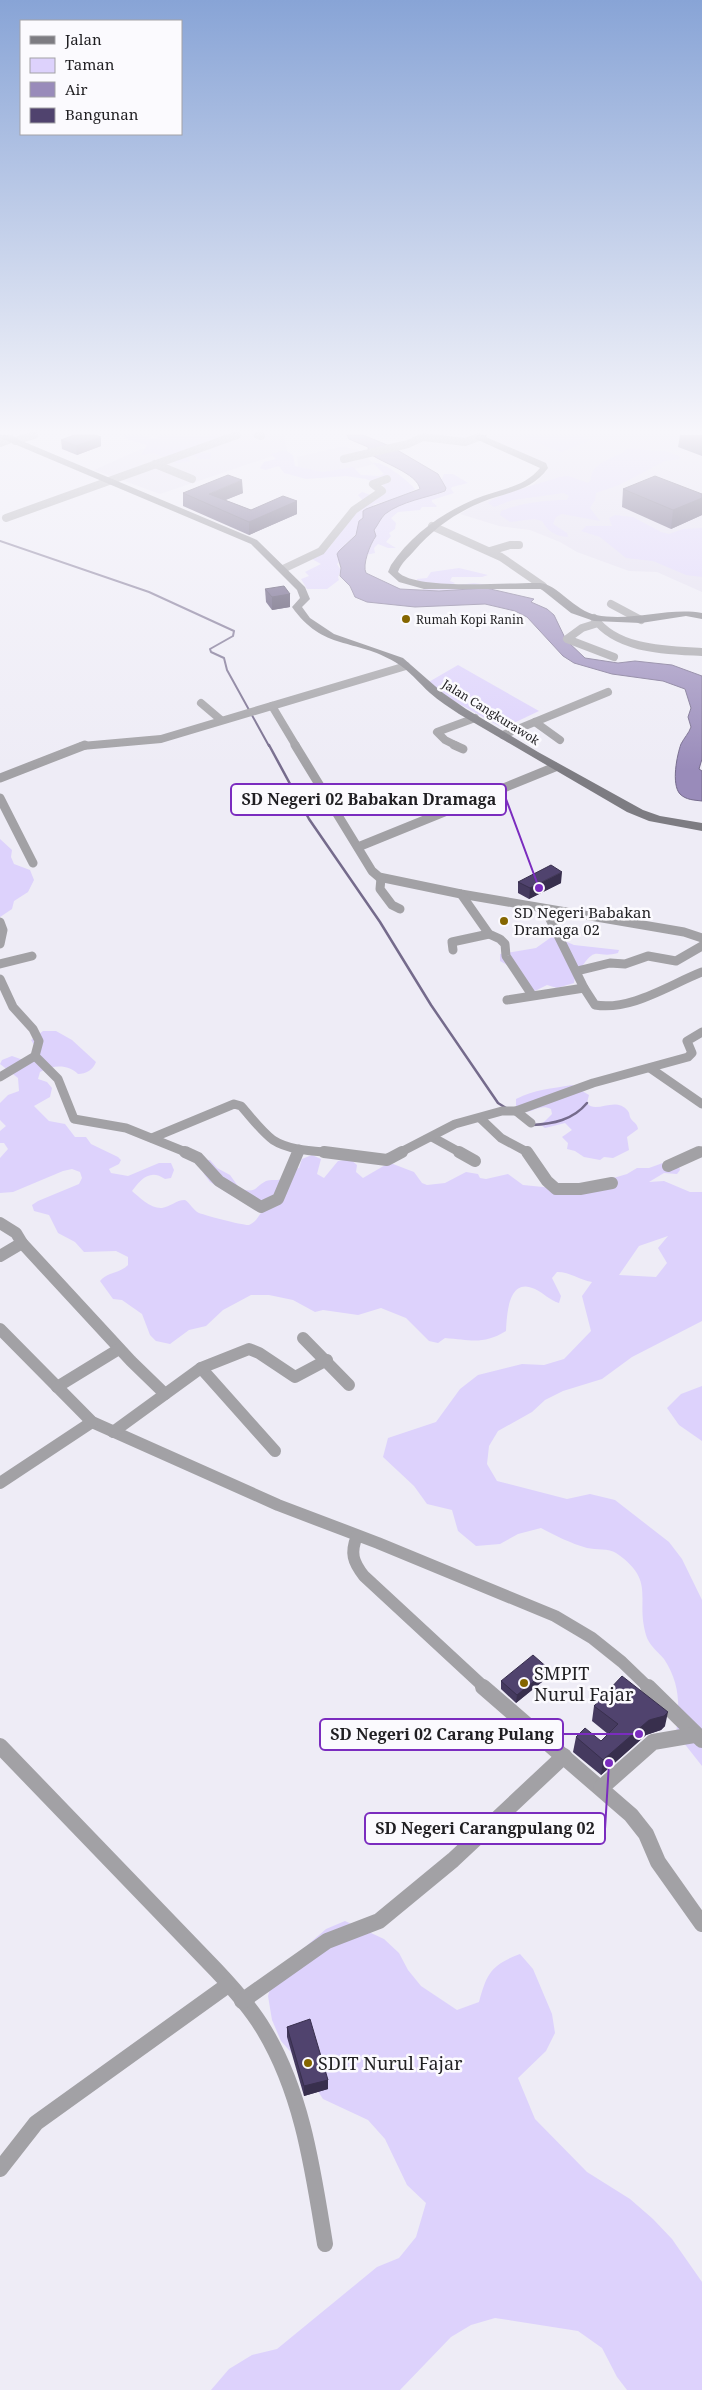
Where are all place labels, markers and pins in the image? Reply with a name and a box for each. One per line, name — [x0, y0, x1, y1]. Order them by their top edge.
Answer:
place label: Rumah Kopi Ranin — [416, 611, 524, 628]
marker: Rumah Kopi Ranin — [400, 613, 412, 625]
callout: SD Negeri 02 Babakan Dramaga — [231, 784, 506, 815]
place label: SD Negeri Babakan Dramaga 02 — [514, 902, 651, 939]
marker: SD Negeri Babakan Dramaga 02 — [498, 915, 510, 927]
place label: SMPIT Nurul Fajar — [534, 1661, 634, 1706]
marker: SMPIT Nurul Fajar — [518, 1677, 530, 1689]
callout: SD Negeri 02 Carang Pulang — [320, 1719, 563, 1750]
callout: SD Negeri Carangpulang 02 — [365, 1813, 605, 1844]
place label: SDIT Nurul Fajar — [318, 2051, 463, 2075]
marker: SDIT Nurul Fajar — [302, 2057, 314, 2069]

